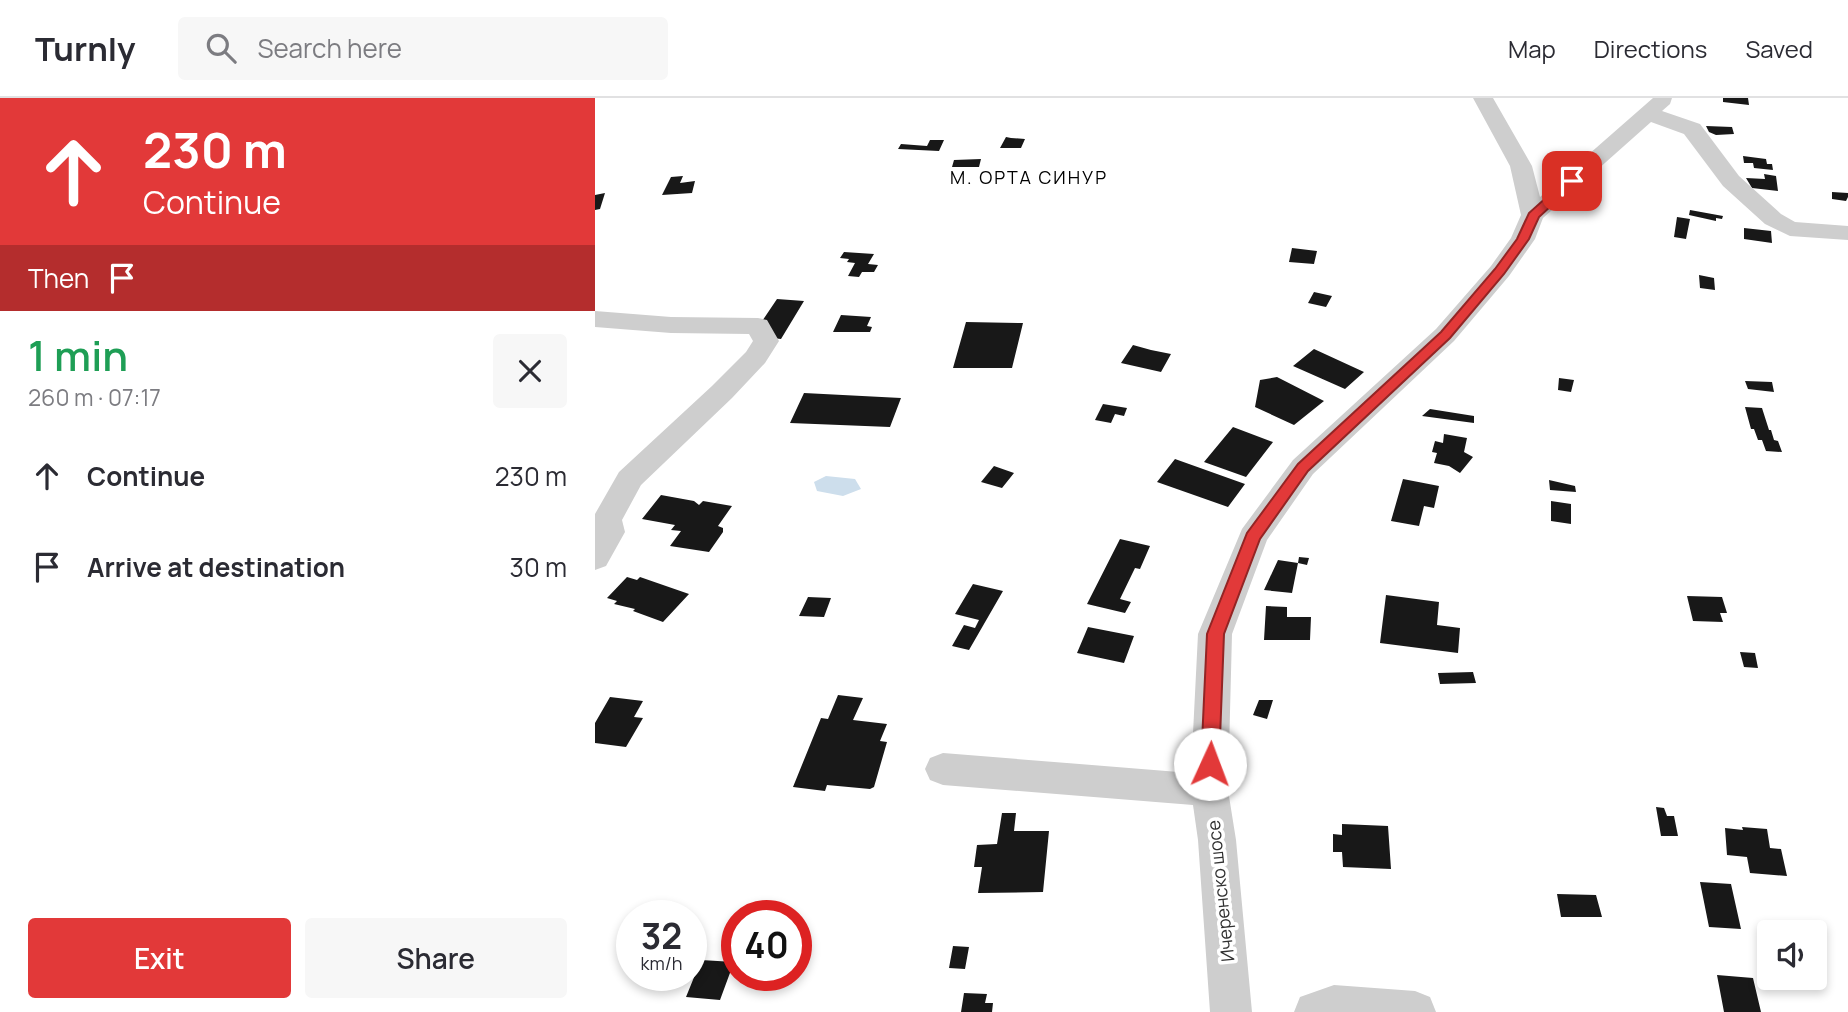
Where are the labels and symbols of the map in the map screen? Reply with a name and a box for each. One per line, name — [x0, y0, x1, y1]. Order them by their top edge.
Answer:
pin — [1542, 151, 1602, 211]
district label: М. ОРТА СИНУР — [950, 165, 1108, 189]
position arrow — [1173, 727, 1247, 801]
street label: Ичеренско шосе — [1201, 819, 1239, 963]
speed limit sign: 40 — [721, 900, 812, 991]

